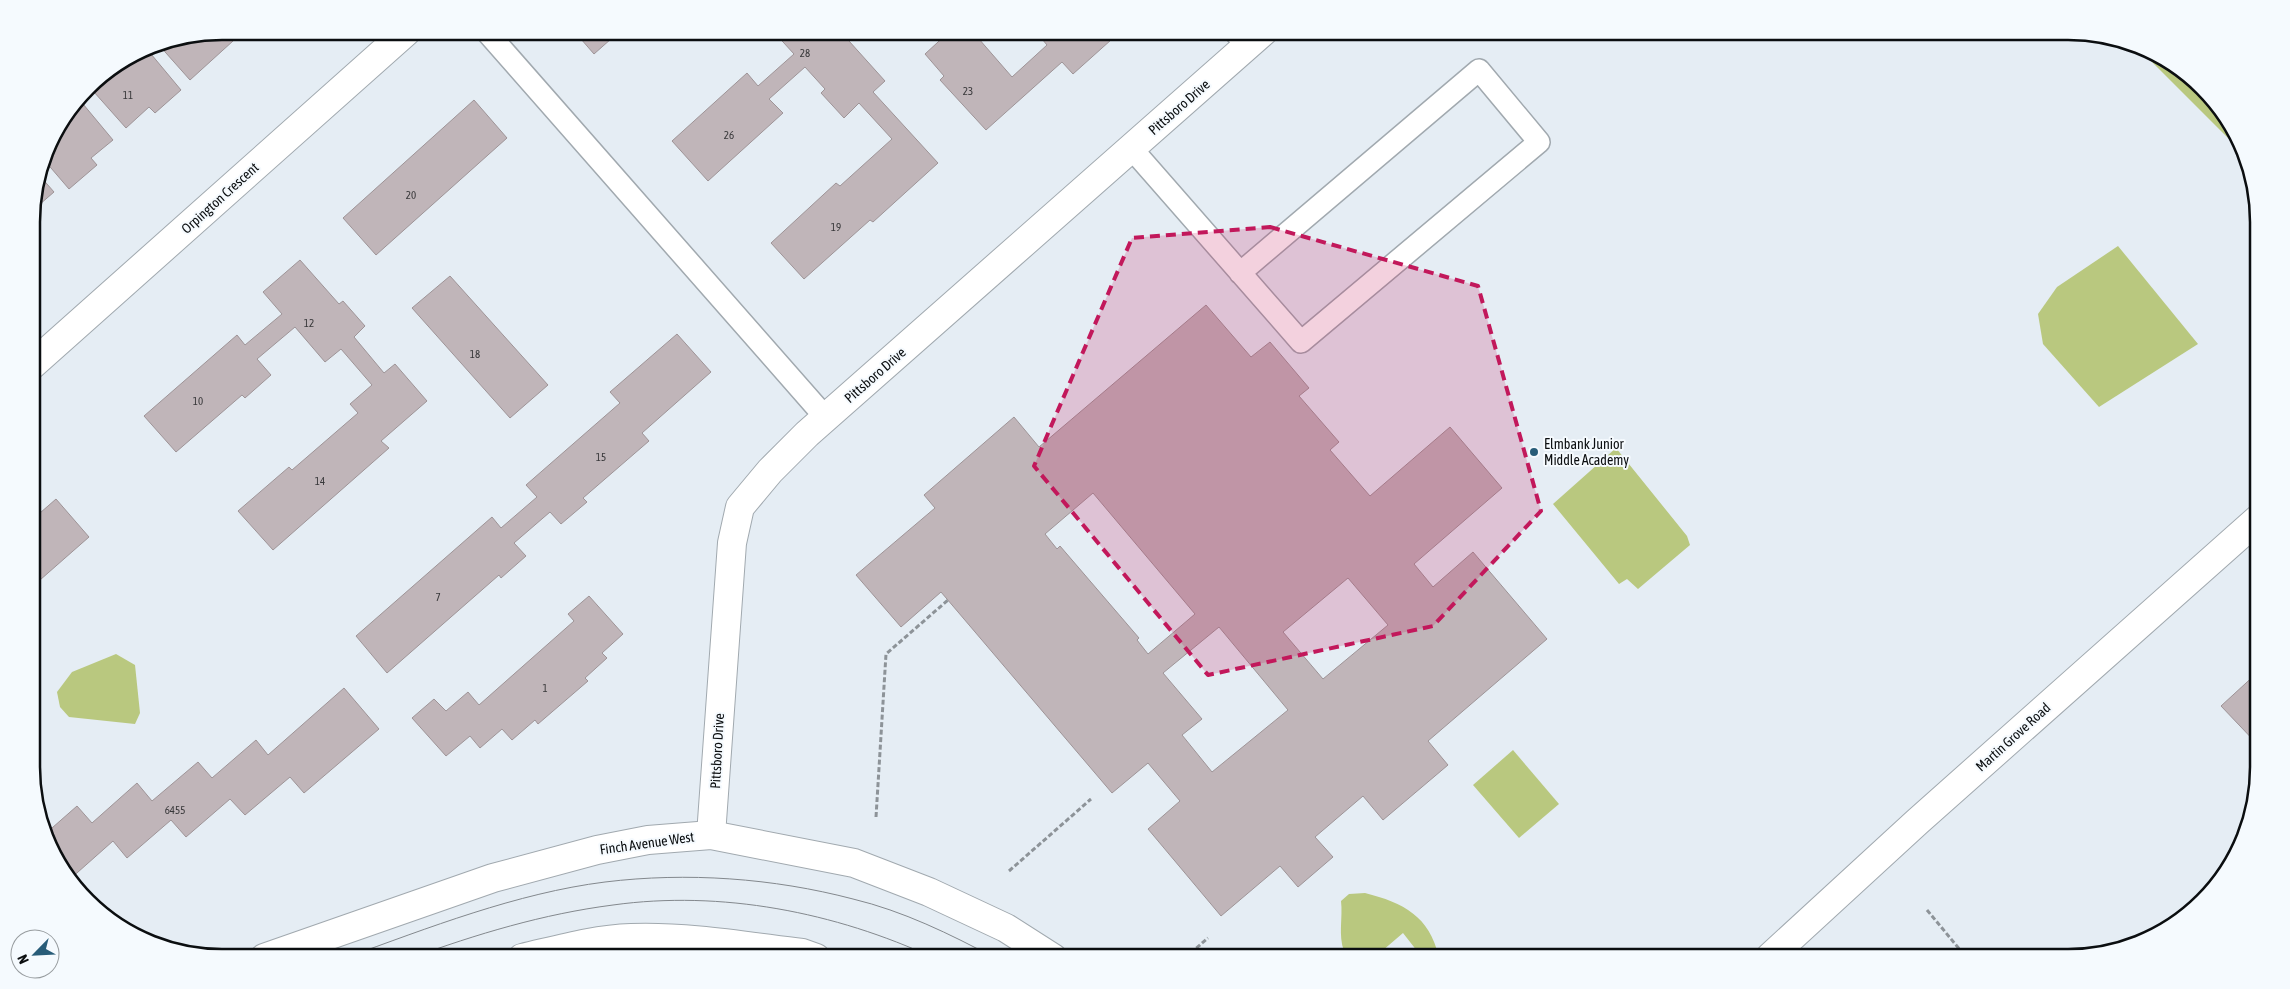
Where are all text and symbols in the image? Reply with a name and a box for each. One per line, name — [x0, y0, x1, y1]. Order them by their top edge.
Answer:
house number: 28 — [800, 47, 810, 59]
street label: Pittsboro Drive — [1145, 76, 1213, 138]
house number: 23 — [963, 85, 973, 97]
house number: 11 — [123, 89, 133, 101]
house number: 26 — [724, 129, 734, 141]
street label: Orpington Crescent — [178, 159, 262, 237]
house number: 20 — [406, 189, 416, 201]
house number: 19 — [831, 221, 841, 233]
house number: 12 — [304, 317, 314, 329]
street label: Pittsboro Drive — [841, 344, 909, 406]
house number: 18 — [470, 348, 480, 360]
house number: 10 — [193, 395, 203, 407]
place label: Elmbank Junior Middle Academy — [1544, 436, 1629, 468]
marker: Elmbank Junior Middle Academy — [1528, 446, 1540, 458]
house number: 15 — [596, 451, 606, 463]
house number: 14 — [315, 475, 325, 487]
house number: 7 — [435, 591, 441, 603]
house number: 1 — [542, 682, 548, 694]
street label: Martin Grove Road — [1973, 699, 2053, 775]
street label: Pittsboro Drive — [707, 713, 727, 789]
house number: 6455 — [165, 804, 185, 816]
street label: Finch Avenue West — [599, 828, 695, 858]
north arrow — [10, 929, 60, 979]
text: N — [14, 952, 32, 966]

